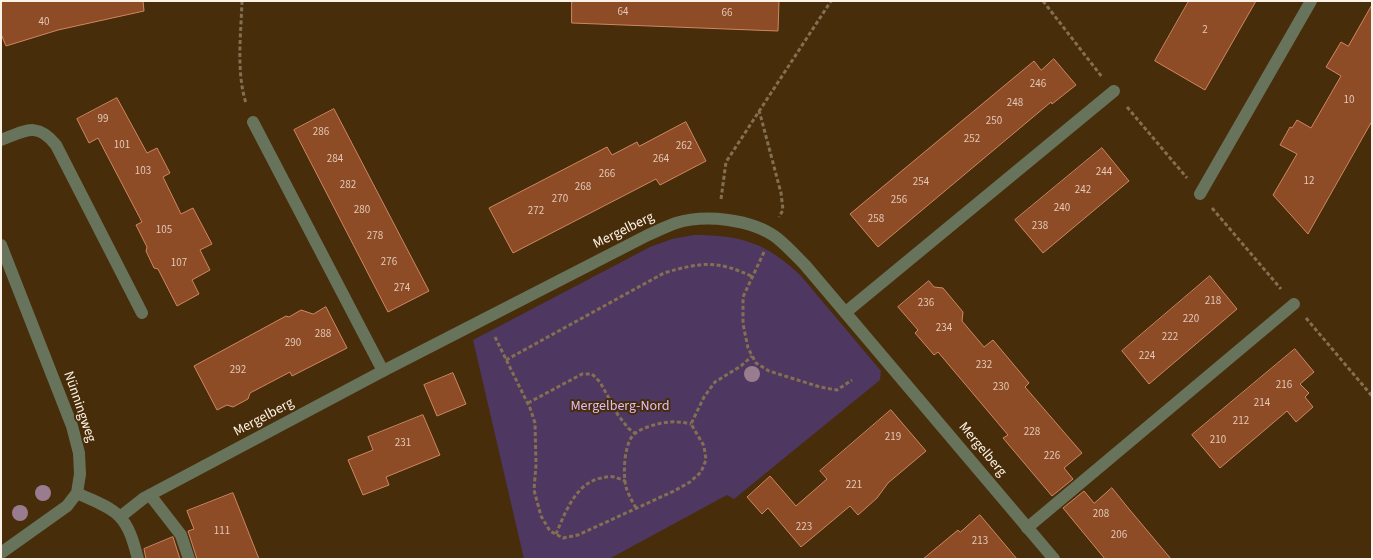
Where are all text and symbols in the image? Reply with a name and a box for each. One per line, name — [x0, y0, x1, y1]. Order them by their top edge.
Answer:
house number: 64 — [618, 6, 628, 20]
house number: 66 — [722, 7, 732, 21]
house number: 40 — [39, 16, 49, 30]
house number: 2 — [1202, 24, 1208, 38]
house number: 246 — [1030, 78, 1046, 92]
house number: 10 — [1344, 94, 1354, 108]
house number: 248 — [1007, 97, 1023, 111]
house number: 99 — [98, 113, 108, 127]
house number: 250 — [986, 115, 1002, 129]
house number: 286 — [313, 126, 329, 140]
house number: 252 — [964, 133, 980, 147]
house number: 101 — [114, 139, 130, 153]
house number: 262 — [676, 140, 692, 154]
house number: 284 — [327, 153, 343, 167]
house number: 264 — [653, 153, 669, 167]
house number: 103 — [135, 165, 151, 179]
house number: 244 — [1096, 166, 1112, 180]
house number: 266 — [599, 168, 615, 182]
house number: 12 — [1304, 175, 1314, 189]
house number: 254 — [913, 176, 929, 190]
house number: 282 — [340, 179, 356, 193]
house number: 268 — [575, 181, 591, 195]
house number: 242 — [1075, 184, 1091, 198]
house number: 270 — [552, 193, 568, 207]
house number: 256 — [891, 194, 907, 208]
house number: 240 — [1054, 202, 1070, 216]
house number: 280 — [354, 204, 370, 218]
house number: 272 — [528, 205, 544, 219]
street label: Mergelberg — [591, 209, 657, 253]
house number: 258 — [868, 213, 884, 227]
house number: 238 — [1032, 220, 1048, 234]
house number: 105 — [156, 224, 172, 238]
house number: 278 — [367, 230, 383, 244]
house number: 276 — [381, 256, 397, 270]
house number: 107 — [171, 257, 187, 271]
house number: 274 — [394, 282, 410, 296]
house number: 218 — [1205, 295, 1221, 309]
house number: 236 — [918, 297, 934, 311]
house number: 220 — [1183, 313, 1199, 327]
house number: 234 — [936, 322, 952, 336]
house number: 288 — [315, 328, 331, 342]
house number: 222 — [1162, 331, 1178, 345]
house number: 290 — [285, 337, 301, 351]
house number: 224 — [1139, 350, 1155, 364]
house number: 232 — [976, 359, 992, 373]
house number: 292 — [230, 364, 246, 378]
street label: Nünningweg — [59, 369, 99, 445]
house number: 216 — [1276, 379, 1292, 393]
house number: 230 — [993, 381, 1009, 395]
street label: Mergelberg — [231, 395, 297, 441]
house number: 214 — [1254, 397, 1270, 411]
park label: Mergelberg-Nord — [570, 399, 670, 415]
house number: 212 — [1233, 415, 1249, 429]
street label: Mergelberg — [954, 419, 1010, 481]
house number: 228 — [1024, 426, 1040, 440]
house number: 219 — [885, 431, 901, 445]
house number: 210 — [1210, 434, 1226, 448]
house number: 231 — [395, 437, 411, 451]
house number: 226 — [1044, 450, 1060, 464]
house number: 221 — [846, 479, 862, 493]
house number: 208 — [1093, 508, 1109, 522]
house number: 223 — [796, 521, 812, 535]
house number: 111 — [214, 525, 230, 539]
house number: 206 — [1111, 529, 1127, 543]
house number: 213 — [972, 535, 988, 549]

